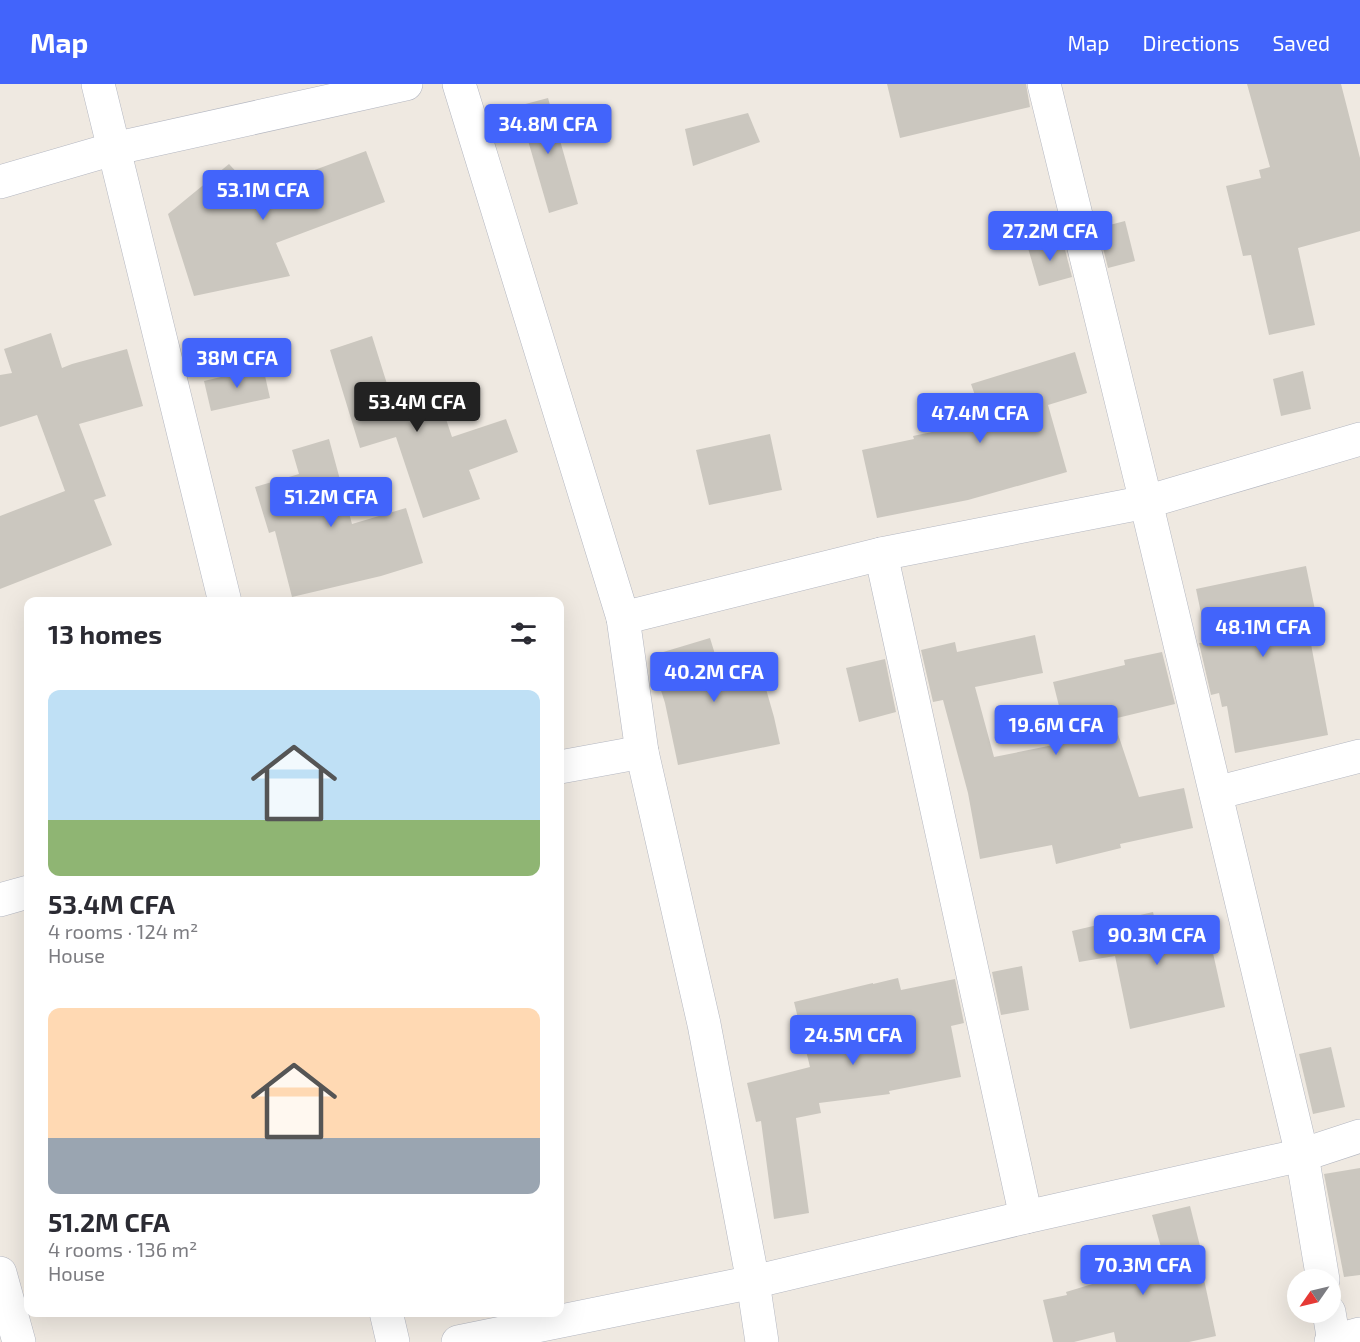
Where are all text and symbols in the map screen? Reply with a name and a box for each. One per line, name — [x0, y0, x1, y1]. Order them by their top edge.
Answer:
text: Map — [30, 25, 88, 59]
text: Map — [1067, 30, 1110, 55]
text: Directions — [1143, 30, 1239, 55]
text: Saved — [1272, 30, 1330, 55]
pin: 34.8M CFA — [479, 104, 617, 155]
text: 34.8M CFA — [498, 111, 598, 135]
pin: 53.1M CFA — [194, 170, 332, 221]
text: 53.1M CFA — [217, 177, 309, 201]
pin: 27.2M CFA — [981, 211, 1119, 262]
text: 27.2M CFA — [1002, 218, 1098, 242]
pin: 38M CFA — [182, 338, 292, 389]
text: 38M CFA — [196, 345, 278, 369]
pin: 53.4M CFA — [348, 382, 486, 433]
text: 53.4M CFA — [368, 389, 466, 413]
pin: 47.4M CFA — [911, 393, 1049, 444]
text: 47.4M CFA — [931, 400, 1029, 424]
pin: 51.2M CFA — [262, 477, 400, 528]
text: 51.2M CFA — [284, 484, 378, 508]
pin: 48.1M CFA — [1194, 607, 1332, 658]
text: 48.1M CFA — [1215, 614, 1311, 638]
icon: filters — [507, 617, 540, 650]
text: 13 homes — [48, 618, 162, 649]
pin: 40.2M CFA — [645, 652, 783, 703]
text: 40.2M CFA — [664, 659, 764, 683]
pin: 19.6M CFA — [987, 705, 1125, 756]
text: 19.6M CFA — [1009, 712, 1103, 736]
icon: home — [240, 729, 348, 837]
text: 53.4M CFA — [48, 888, 175, 919]
pin: 90.3M CFA — [1088, 915, 1226, 966]
text: 4 rooms · 124 m² — [48, 919, 198, 943]
text: 90.3M CFA — [1108, 922, 1206, 946]
text: House — [48, 943, 105, 967]
pin: 24.5M CFA — [784, 1015, 922, 1066]
text: 24.5M CFA — [804, 1022, 902, 1046]
icon: home — [240, 1047, 348, 1155]
text: 51.2M CFA — [48, 1206, 170, 1237]
text: 4 rooms · 136 m² — [48, 1237, 197, 1261]
pin: 70.3M CFA — [1074, 1245, 1212, 1296]
text: 70.3M CFA — [1094, 1252, 1192, 1276]
text: House — [48, 1261, 105, 1285]
north arrow — [1287, 1269, 1341, 1323]
map controls — [1287, 1269, 1341, 1323]

